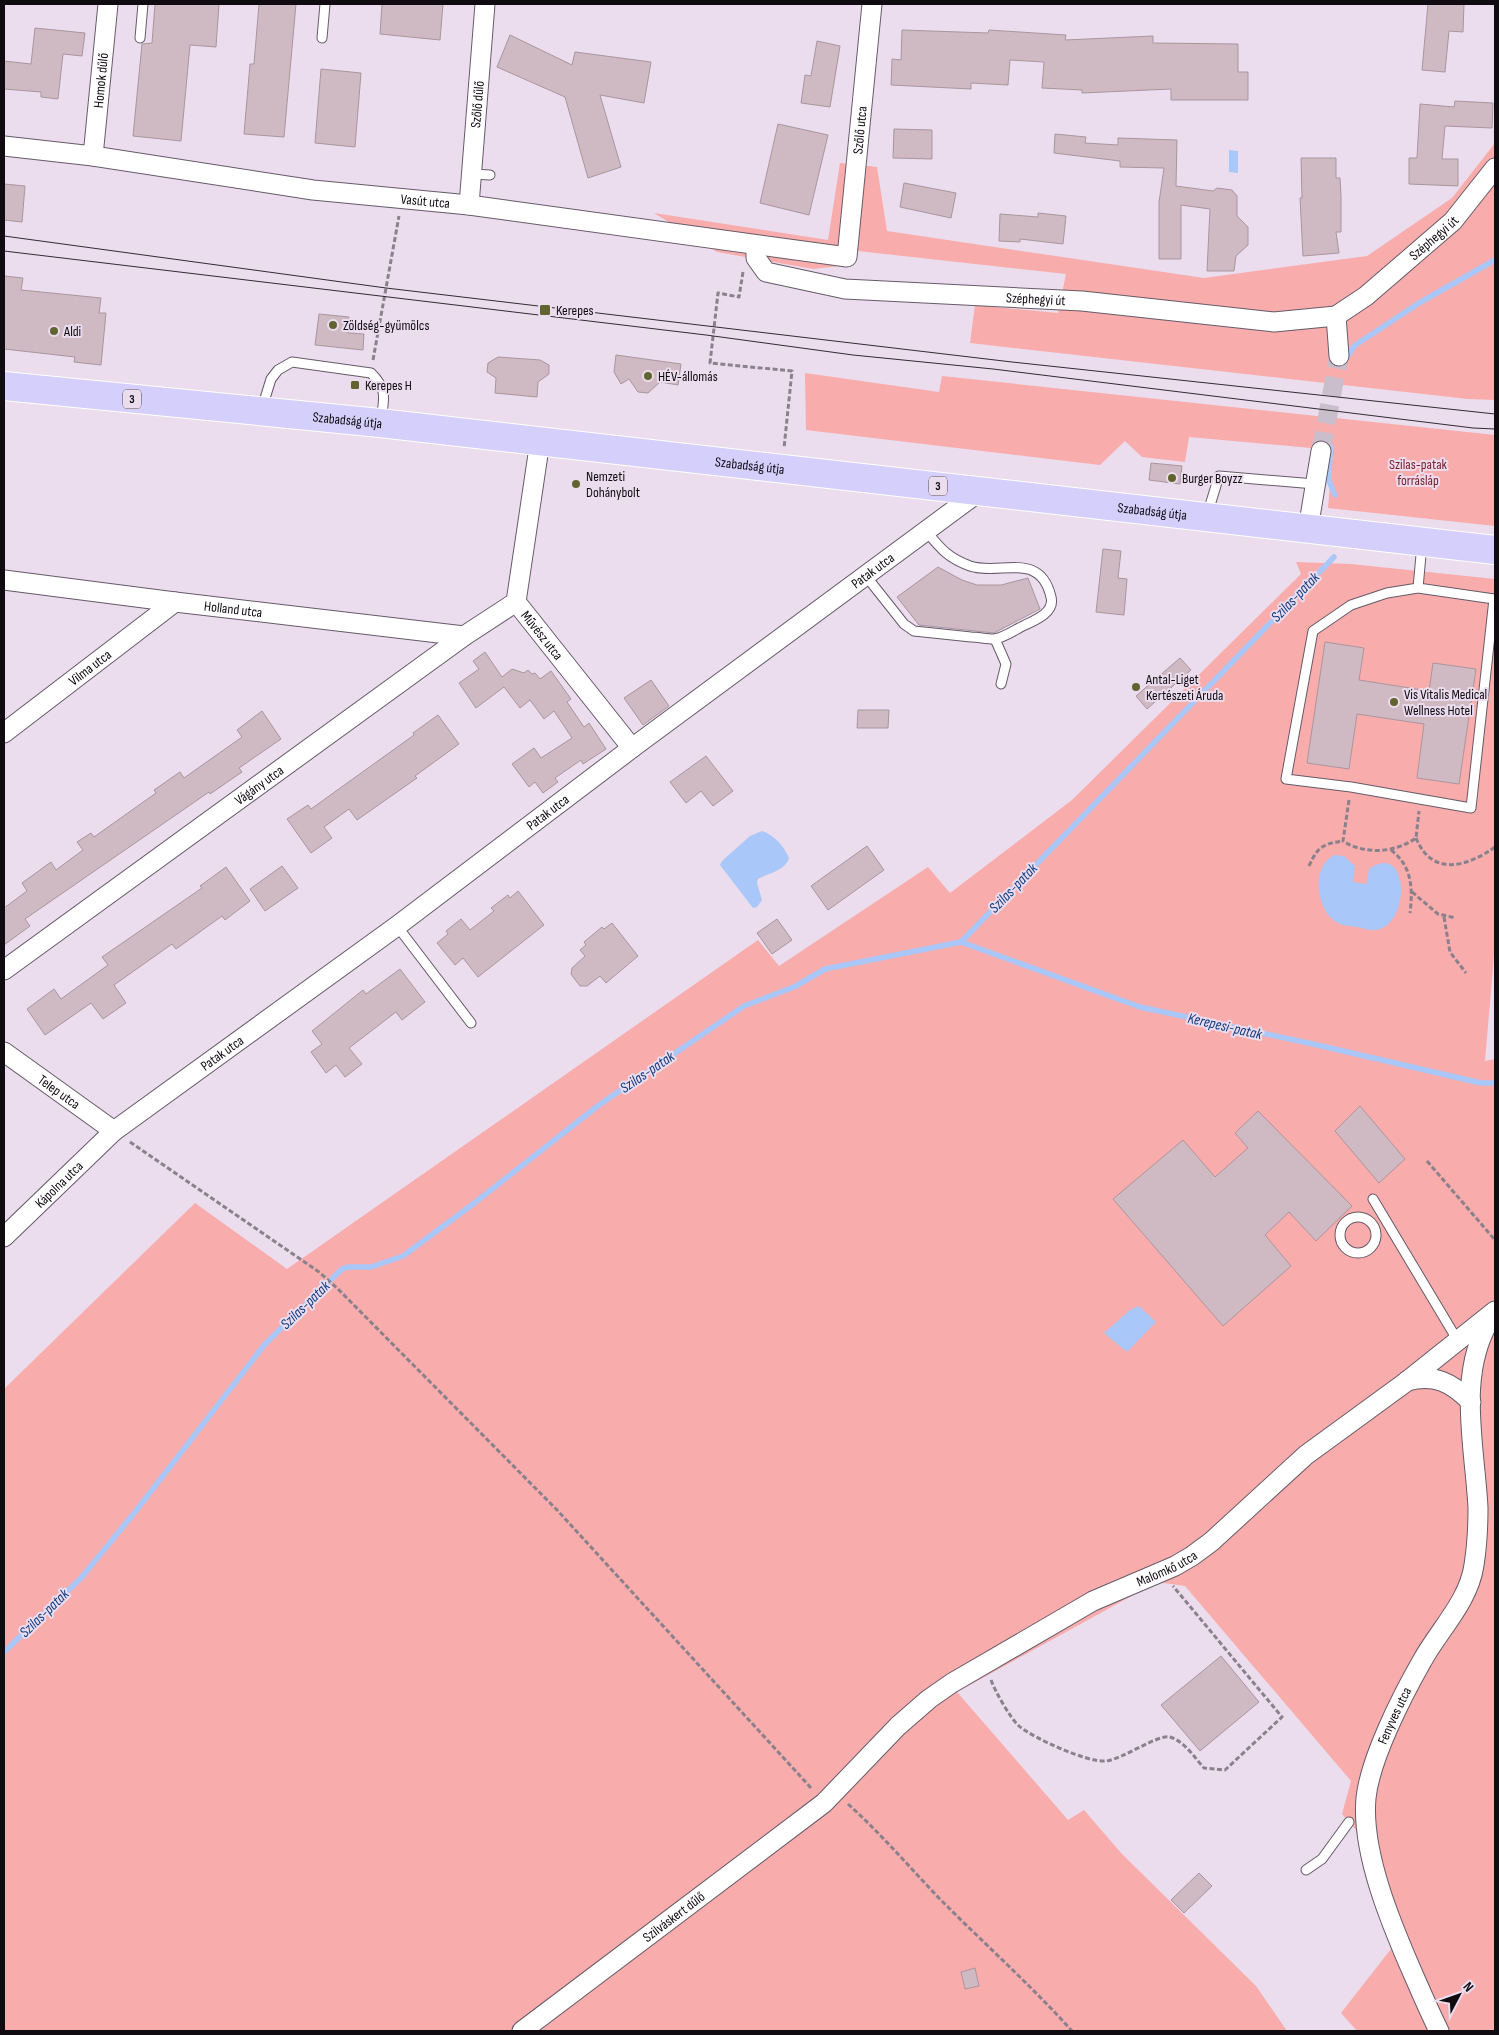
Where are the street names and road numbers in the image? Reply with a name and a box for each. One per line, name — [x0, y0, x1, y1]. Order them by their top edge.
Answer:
street label: Homok dűlő — [90, 52, 112, 109]
street label: Szőlő dűlő — [467, 80, 488, 129]
street label: Szőlő utca — [849, 105, 871, 155]
street label: Vasút utca — [400, 190, 451, 212]
street label: Széphegyi út — [1406, 213, 1463, 264]
street label: Széphegyi út — [1005, 289, 1066, 309]
road number: 3 — [123, 389, 141, 408]
street label: Szabadság útja — [312, 408, 383, 432]
street label: Szabadság útja — [714, 453, 785, 478]
road number: 3 — [929, 476, 947, 496]
street label: Szabadság útja — [1117, 499, 1188, 524]
street label: Patak utca — [848, 549, 898, 592]
street label: Holland utca — [203, 597, 263, 621]
street label: Művész utca — [517, 607, 567, 663]
street label: Vilma utca — [65, 646, 115, 689]
street label: Vágány utca — [231, 762, 287, 809]
street label: Patak utca — [523, 791, 573, 834]
street label: Patak utca — [197, 1032, 247, 1075]
street label: Telep utca — [35, 1071, 83, 1113]
street label: Kápolna utca — [31, 1158, 87, 1212]
street label: Malomkő utca — [1134, 1547, 1201, 1590]
street label: Fenyves utca — [1374, 1684, 1415, 1747]
street label: Szilváskert dűlő — [640, 1888, 709, 1946]

